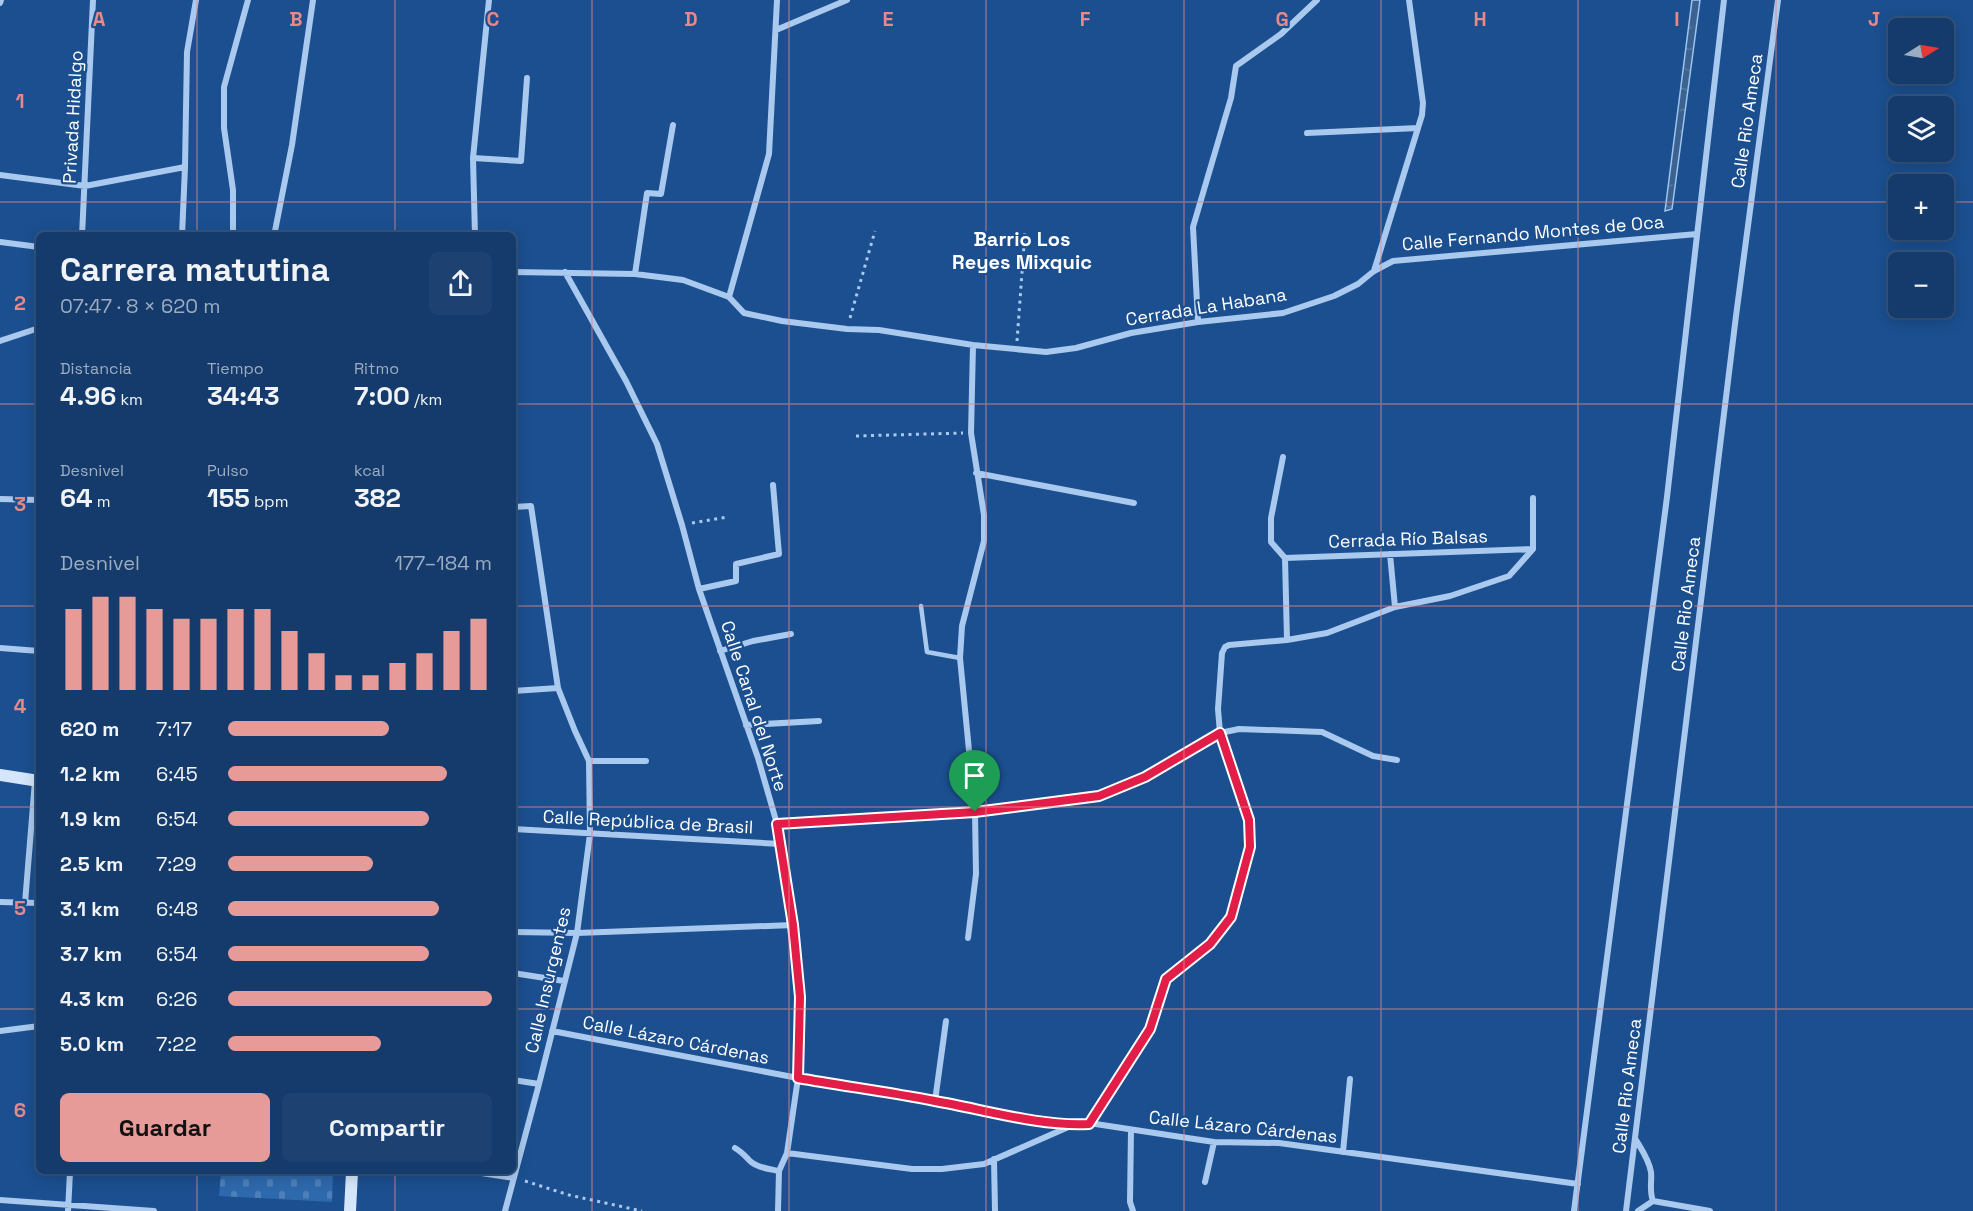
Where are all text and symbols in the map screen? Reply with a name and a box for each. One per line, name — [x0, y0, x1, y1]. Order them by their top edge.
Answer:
text: A — [93, 6, 106, 32]
text: B — [289, 6, 303, 32]
text: C — [487, 6, 500, 32]
text: D — [684, 6, 698, 32]
text: E — [882, 6, 894, 32]
text: F — [1080, 6, 1091, 32]
text: G — [1275, 6, 1289, 32]
text: H — [1473, 6, 1487, 32]
text: I — [1674, 6, 1680, 32]
text: J — [1868, 6, 1880, 32]
north arrow — [1888, 18, 1954, 84]
map controls — [1888, 18, 1954, 318]
street label: Privada Hidalgo — [58, 50, 87, 184]
street label: Calle Rio Ameca — [1726, 52, 1767, 190]
text: 1 — [15, 88, 25, 114]
button: layers — [1888, 96, 1954, 162]
button: + — [1888, 174, 1954, 240]
street label: Calle Fernando Montes de Oca — [1401, 210, 1665, 255]
district label: Barrio Los Reyes Mixquic — [952, 226, 1092, 275]
text: Carrera matutina — [60, 249, 330, 291]
button: share — [429, 252, 492, 315]
button: − — [1888, 252, 1954, 318]
street label: Cerrada La Habana — [1124, 282, 1288, 331]
text: 2 — [14, 290, 26, 316]
text: 07:47 · 8 × 620 m — [60, 293, 220, 319]
text: Distancia — [60, 358, 132, 379]
text: Tiempo — [207, 358, 264, 379]
text: Ritmo — [354, 358, 399, 379]
text: 4.96 — [60, 379, 116, 413]
text: 34:43 — [207, 379, 279, 413]
text: 7:00 — [354, 379, 410, 413]
text: km — [116, 389, 143, 410]
text: /km — [410, 389, 442, 410]
text: Desnivel — [60, 460, 124, 481]
text: Pulso — [207, 460, 249, 481]
text: kcal — [354, 460, 385, 481]
text: 64 — [60, 481, 93, 515]
text: 155 — [207, 481, 250, 515]
text: 382 — [354, 481, 401, 515]
text: 3 — [14, 491, 26, 517]
text: m — [93, 491, 110, 512]
text: bpm — [250, 491, 288, 512]
street label: Cerrada Río Balsas — [1328, 524, 1488, 553]
street label: Calle Rio Ameca — [1666, 535, 1705, 673]
text: Desnivel — [60, 550, 140, 576]
text: 177–184 m — [394, 550, 492, 576]
street label: Calle Canal del Norte — [716, 618, 793, 794]
text: 4 — [14, 693, 27, 719]
text: 620 m — [60, 716, 119, 742]
text: 7:17 — [156, 716, 192, 742]
pin — [949, 750, 1000, 812]
icon: arrive — [958, 759, 991, 792]
text: 1.2 km — [60, 761, 120, 787]
text: 6:45 — [156, 761, 198, 787]
street label: Calle República de Brasil — [542, 805, 754, 838]
text: 1.9 km — [60, 806, 121, 832]
text: 6:54 — [156, 806, 198, 832]
text: 2.5 km — [60, 851, 123, 877]
text: 7:29 — [156, 851, 197, 877]
text: 5 — [14, 895, 26, 921]
text: 3.1 km — [60, 896, 120, 922]
text: 6:48 — [156, 896, 198, 922]
street label: Calle Insurgentes — [519, 904, 576, 1055]
text: 3.7 km — [60, 941, 122, 967]
text: 6:54 — [156, 941, 198, 967]
text: 4.3 km — [60, 986, 124, 1012]
text: 6:26 — [156, 986, 198, 1012]
street label: Calle Lázaro Cárdenas — [581, 1010, 771, 1069]
street label: Calle Rio Ameca — [1607, 1017, 1646, 1155]
text: 5.0 km — [60, 1031, 124, 1057]
text: 7:22 — [156, 1031, 196, 1057]
button: Guardar — [60, 1093, 270, 1162]
button: Compartir — [282, 1093, 492, 1162]
text: 6 — [14, 1097, 26, 1123]
street label: Calle Lázaro Cárdenas — [1148, 1105, 1338, 1148]

